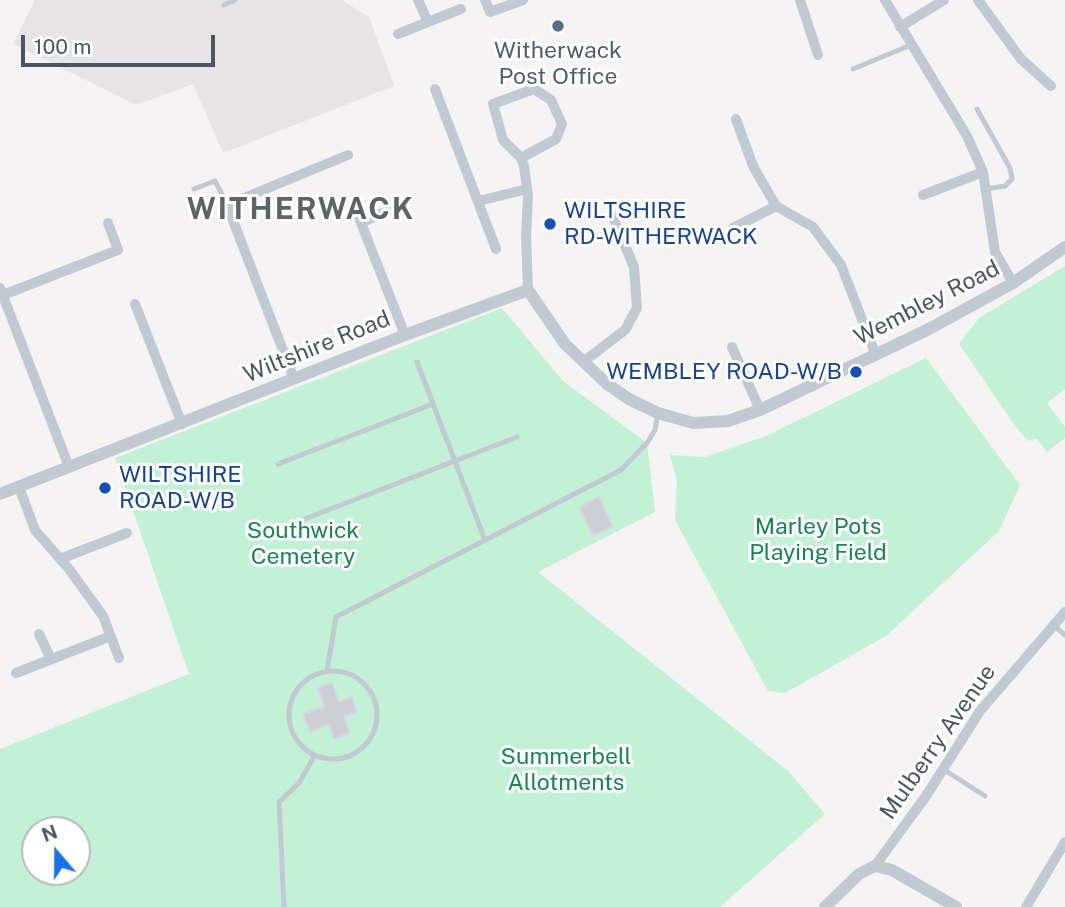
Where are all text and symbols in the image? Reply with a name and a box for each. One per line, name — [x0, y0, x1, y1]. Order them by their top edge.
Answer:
marker: Witherwack Post Office — [550, 18, 566, 34]
scale bar — [24, 21, 219, 65]
text: 100 m — [34, 34, 91, 59]
place label: Witherwack Post Office — [494, 37, 622, 91]
district label: WITHERWACK — [188, 192, 414, 228]
place label: WILTSHIRE RD-WITHERWACK — [564, 197, 758, 251]
marker: WILTSHIRE RD-WITHERWACK — [542, 216, 558, 232]
street label: Wembley Road — [850, 255, 1004, 351]
street label: Wiltshire Road — [240, 305, 394, 389]
place label: WEMBLEY ROAD-W/B — [606, 358, 842, 386]
marker: WEMBLEY ROAD-W/B — [848, 364, 864, 380]
place label: WILTSHIRE ROAD-W/B — [119, 461, 242, 515]
marker: WILTSHIRE ROAD-W/B — [97, 480, 113, 496]
park label: Marley Pots Playing Field — [749, 513, 887, 567]
park label: Southwick Cemetery — [247, 517, 359, 571]
street label: Mulberry Avenue — [874, 659, 1002, 825]
park label: Summerbell Allotments — [500, 743, 632, 797]
north arrow — [21, 816, 91, 886]
text: N — [39, 820, 60, 846]

